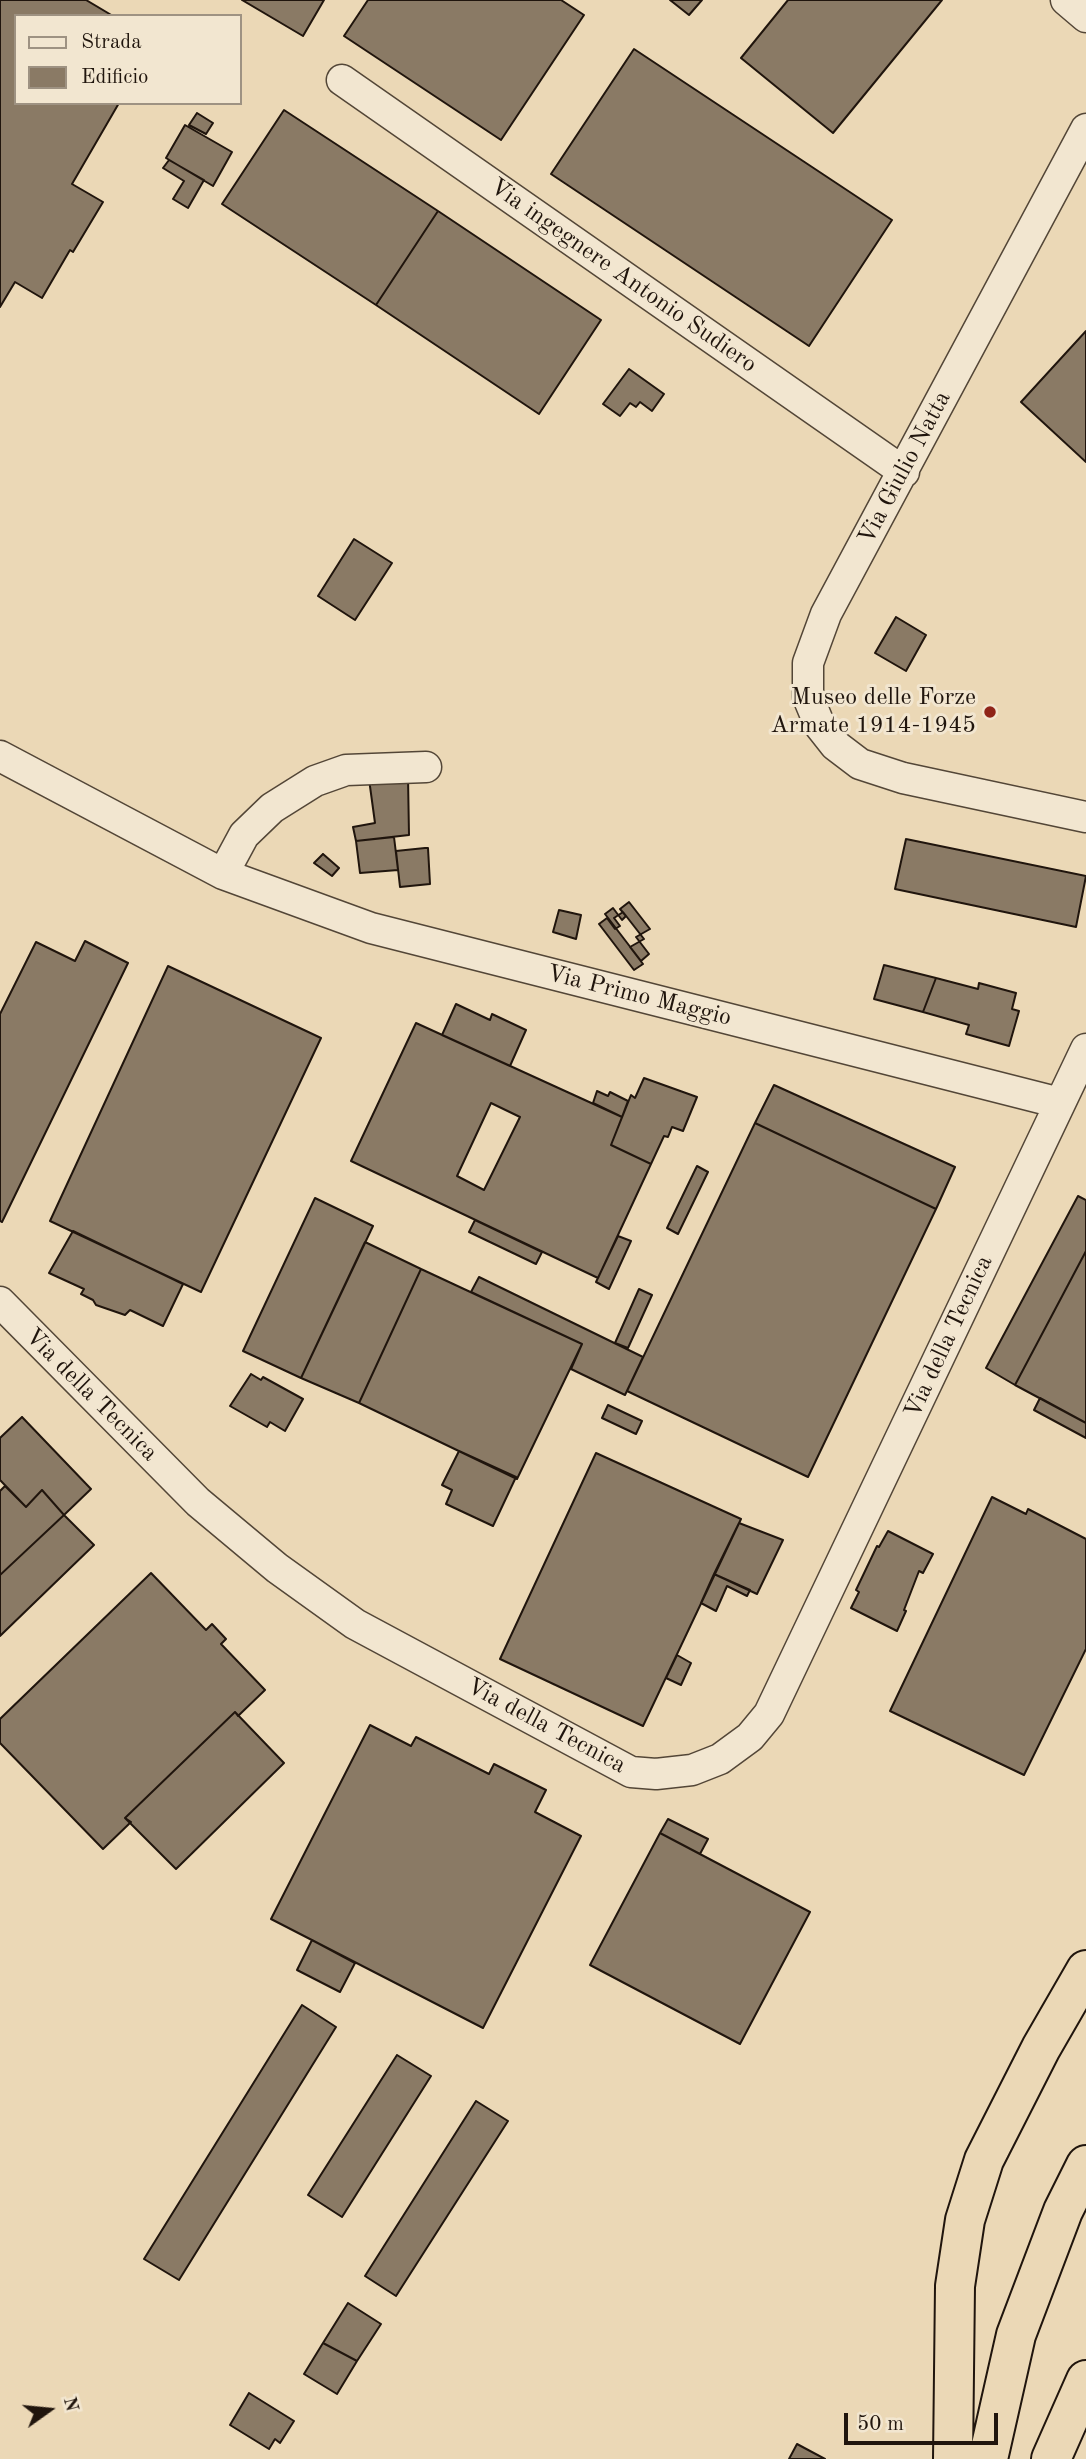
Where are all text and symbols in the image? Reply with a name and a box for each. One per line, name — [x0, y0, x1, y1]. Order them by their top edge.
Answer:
legend — [14, 14, 242, 105]
text: Strada — [81, 32, 142, 53]
text: Edificio — [81, 67, 149, 88]
street label: Via ingegnere Antonio Sudiero — [484, 173, 762, 379]
street label: Via Giulio Natta — [852, 386, 958, 550]
place label: Museo delle Forze Armate 1914-1945 — [771, 684, 976, 740]
marker: Museo delle Forze Armate 1914-1945 — [982, 704, 998, 720]
street label: Via Primo Maggio — [544, 959, 734, 1033]
street label: Via della Tecnica — [899, 1251, 999, 1423]
street label: Via della Tecnica — [18, 1322, 164, 1468]
street label: Via della Tecnica — [461, 1672, 631, 1780]
north arrow — [14, 2375, 84, 2445]
text: N — [59, 2395, 81, 2414]
scale bar — [848, 2400, 1002, 2444]
text: 50 m — [857, 2414, 904, 2435]

